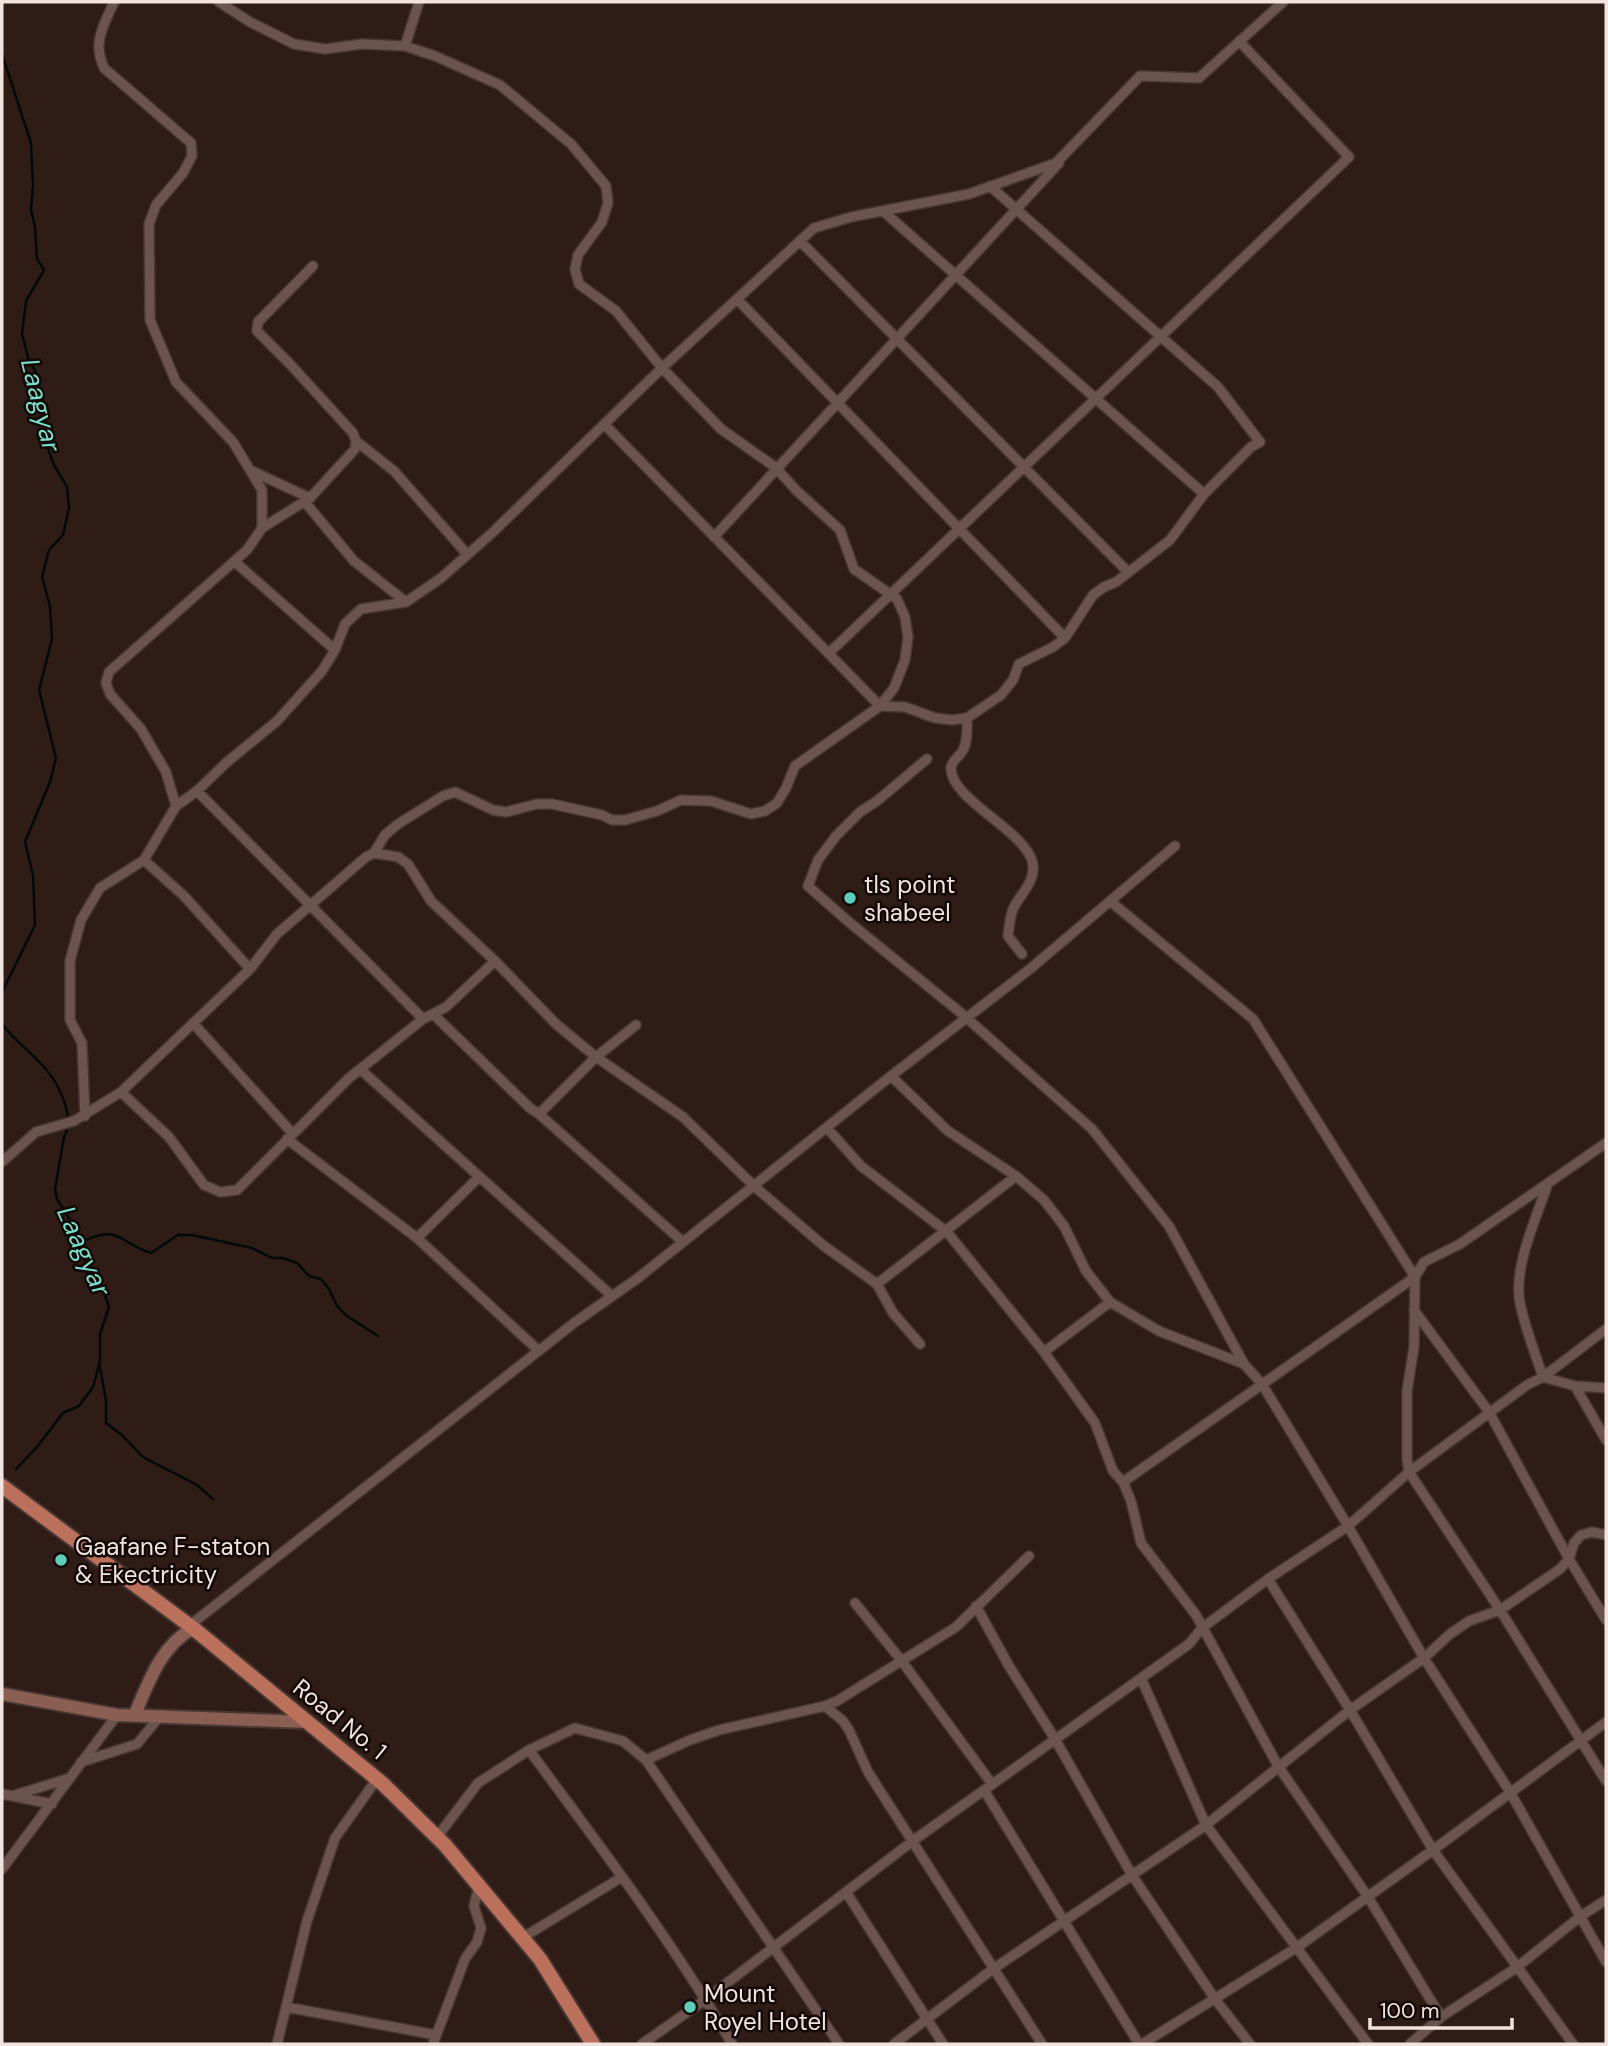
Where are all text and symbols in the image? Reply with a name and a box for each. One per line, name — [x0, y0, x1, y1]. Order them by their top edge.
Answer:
water label: Laagyar — [13, 355, 69, 456]
place label: tls point shabeel — [864, 869, 955, 928]
marker: tls point shabeel — [842, 890, 858, 906]
water label: Laagyar — [49, 1201, 119, 1302]
place label: Gaafane F-staton & Ekectricity — [75, 1531, 270, 1590]
marker: Gaafane F-staton & Ekectricity — [53, 1552, 69, 1568]
street label: Road No. 1 — [287, 1672, 393, 1766]
place label: Mount Royel Hotel — [704, 1978, 827, 2037]
scale bar — [1370, 1986, 1512, 2030]
text: 100 m — [1380, 1997, 1440, 2025]
marker: Mount Royel Hotel — [682, 1999, 698, 2015]

